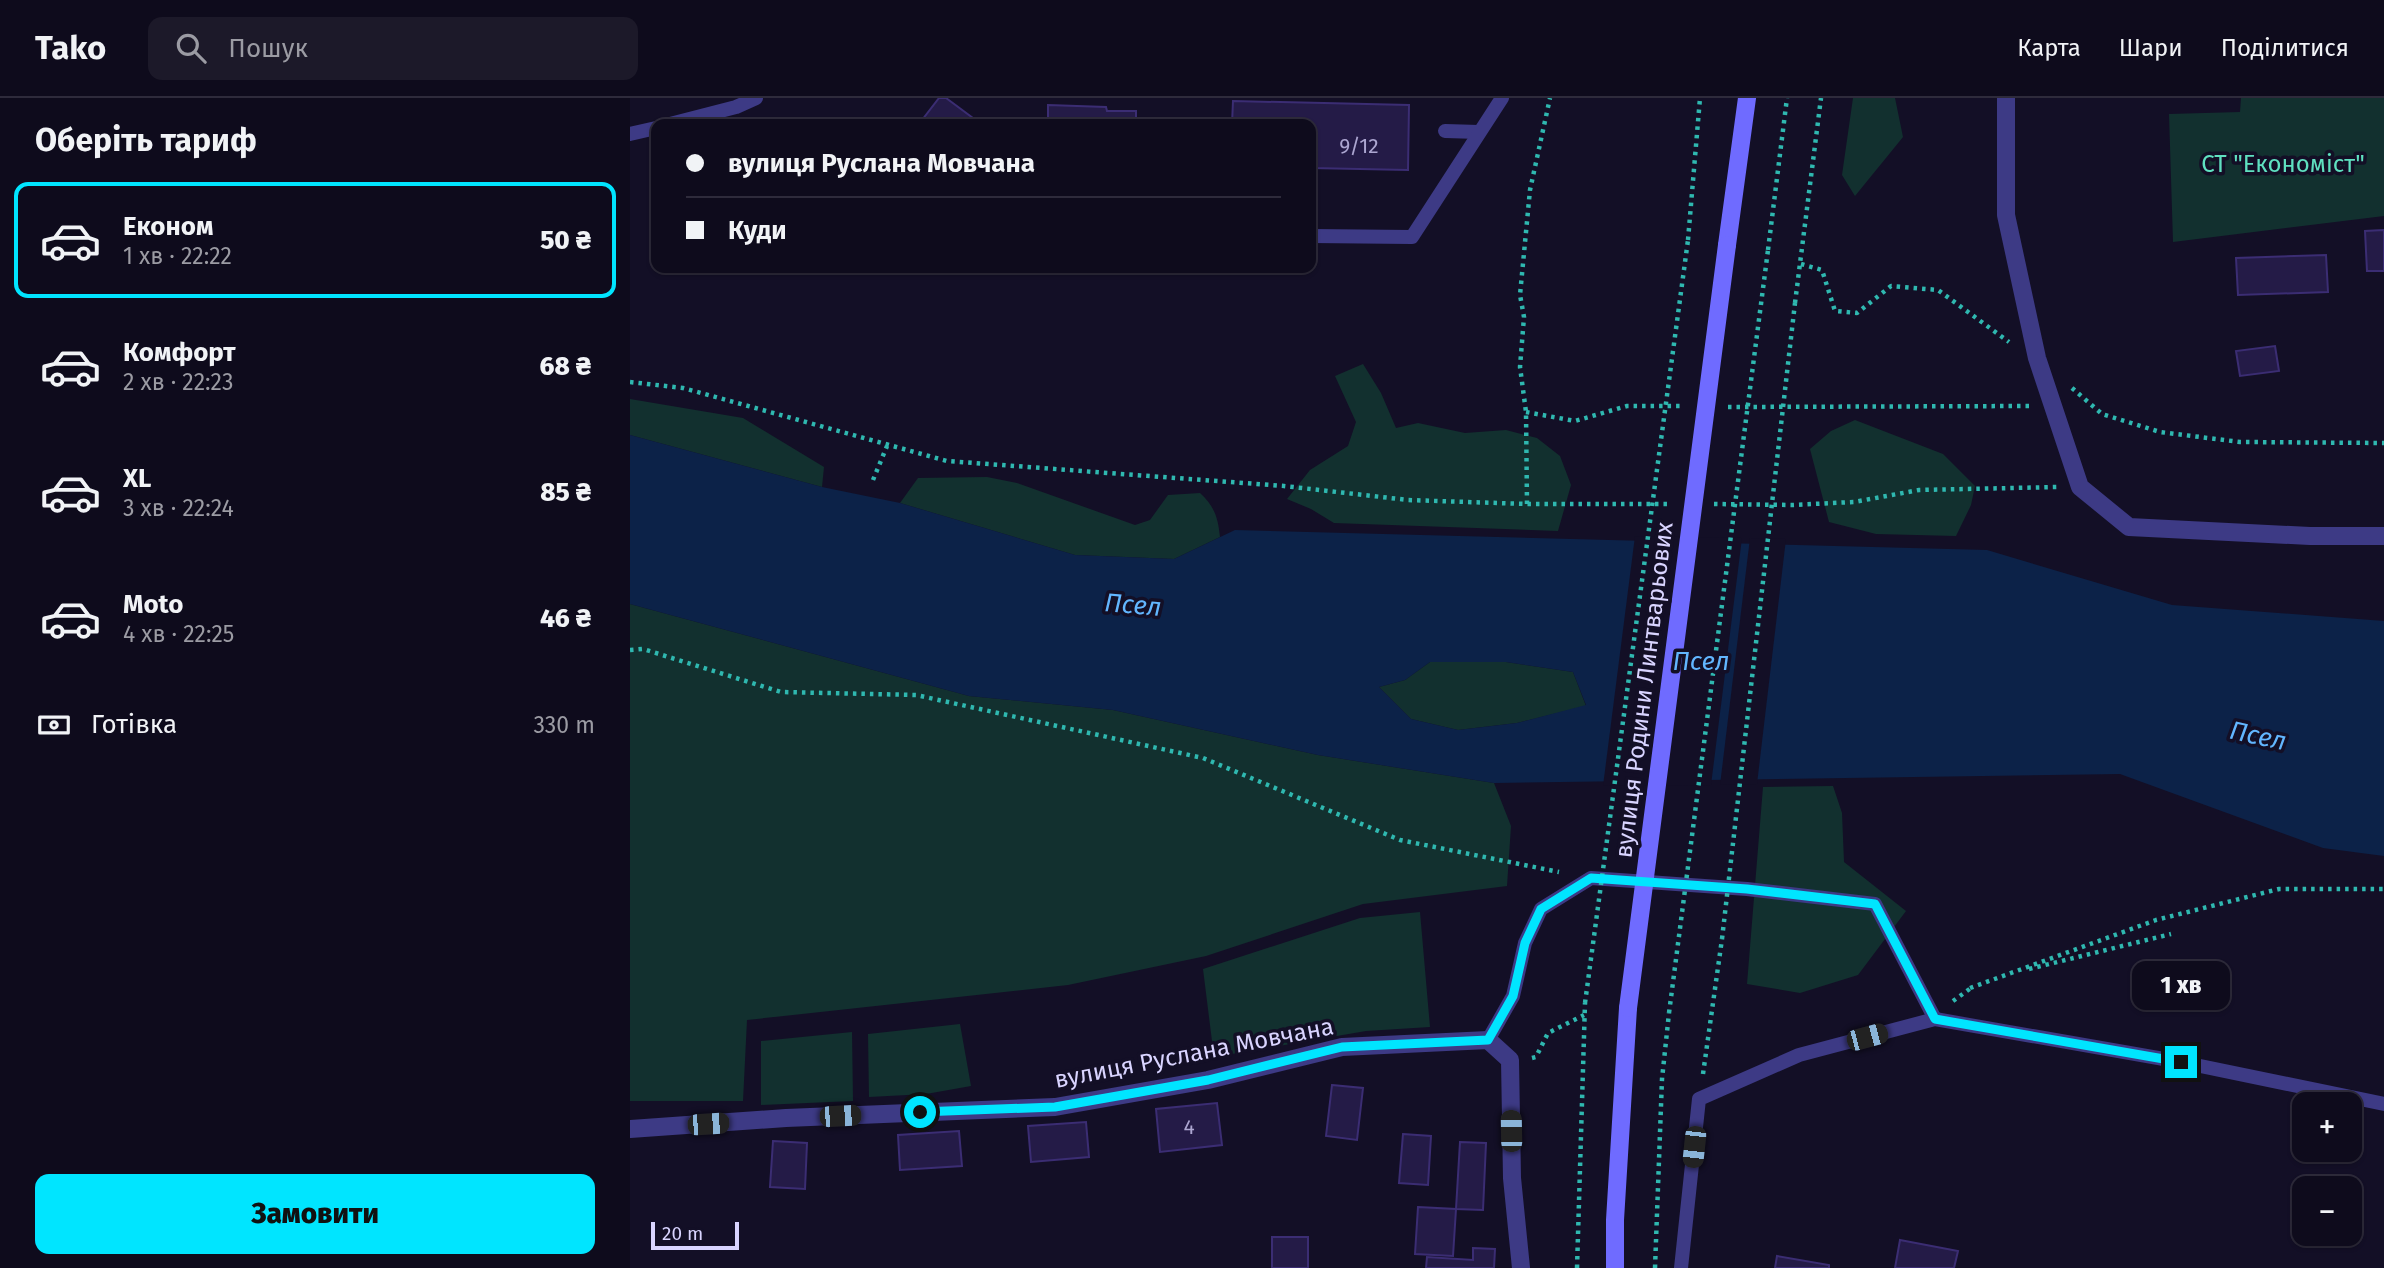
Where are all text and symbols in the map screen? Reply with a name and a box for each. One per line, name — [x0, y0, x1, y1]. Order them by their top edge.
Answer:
search box — [148, 17, 638, 80]
text: Tako — [35, 28, 106, 68]
icon: search — [172, 29, 210, 67]
text: Пошук — [228, 33, 308, 64]
text: Карта — [2017, 34, 2081, 62]
text: Шари — [2119, 34, 2183, 62]
text: Поділитися — [2221, 34, 2349, 62]
text: Оберіть тариф — [35, 121, 257, 159]
house number: 9/12 — [1339, 133, 1379, 159]
text: вулиця Руслана Мовчана — [728, 148, 1035, 179]
park label: СТ "Економіст" — [2201, 150, 2365, 178]
icon: car — [39, 209, 102, 272]
text: Економ — [123, 211, 213, 242]
text: Куди — [728, 215, 787, 246]
text: 50 ₴ — [540, 225, 591, 256]
text: 1 хв · 22:22 — [123, 242, 232, 270]
icon: car — [39, 335, 102, 398]
text: Комфорт — [123, 337, 236, 368]
text: 68 ₴ — [540, 351, 591, 382]
text: 2 хв · 22:23 — [123, 368, 233, 396]
icon: car — [39, 461, 102, 524]
text: XL — [123, 463, 151, 494]
text: 85 ₴ — [540, 477, 591, 508]
text: 3 хв · 22:24 — [123, 494, 234, 522]
street label: вулиця Родини Линтварьових — [1609, 520, 1679, 860]
icon: car — [39, 587, 102, 650]
water label: Псел — [1103, 587, 1163, 623]
text: Moto — [123, 589, 183, 620]
text: 46 ₴ — [540, 603, 591, 634]
text: 4 хв · 22:25 — [123, 620, 234, 648]
water label: Псел — [1672, 646, 1730, 677]
icon: cash — [35, 706, 73, 744]
text: Готівка — [91, 709, 177, 740]
text: 330 m — [533, 711, 595, 739]
water label: Псел — [2227, 715, 2289, 757]
callout: 1 хв — [2132, 960, 2230, 1010]
text: 1 хв — [2161, 971, 2201, 999]
street label: вулиця Руслана Мовчана — [1052, 1012, 1336, 1094]
car — [1844, 1021, 1891, 1053]
route end — [2165, 1046, 2197, 1078]
map controls — [2292, 1092, 2362, 1246]
button: + — [2292, 1092, 2362, 1162]
route start — [904, 1096, 936, 1128]
car — [819, 1104, 862, 1128]
car — [1501, 1110, 1522, 1152]
car — [687, 1112, 730, 1136]
house number: 4 — [1183, 1114, 1195, 1140]
car — [1682, 1125, 1707, 1169]
button: Замовити — [35, 1174, 595, 1254]
button: − — [2292, 1176, 2362, 1246]
scale bar — [651, 1219, 738, 1251]
text: 20 m — [662, 1222, 703, 1245]

